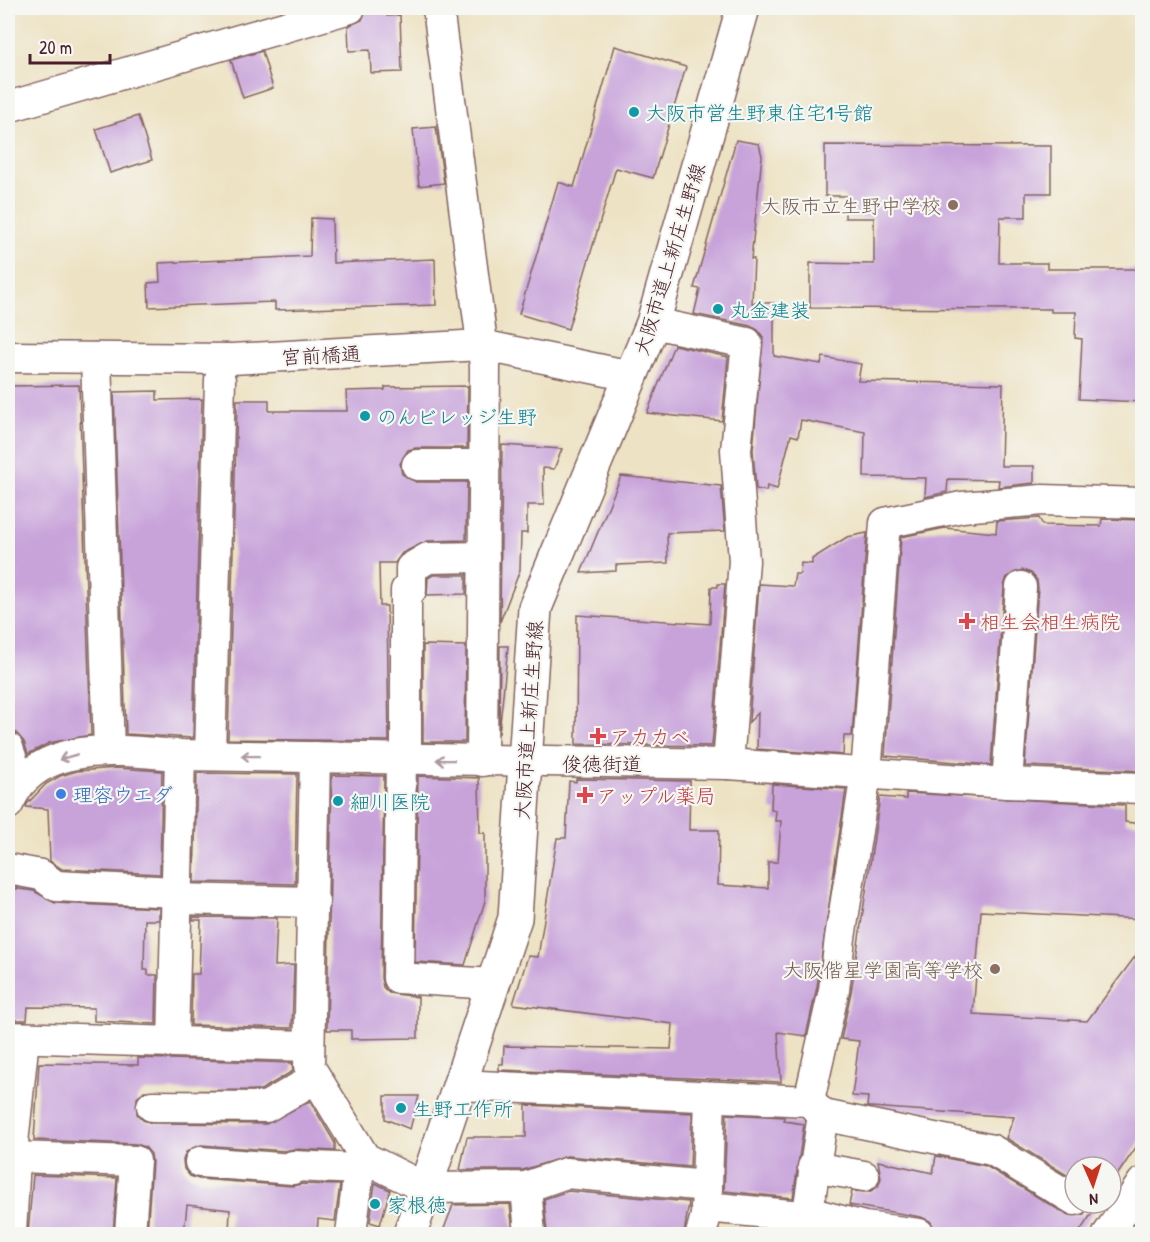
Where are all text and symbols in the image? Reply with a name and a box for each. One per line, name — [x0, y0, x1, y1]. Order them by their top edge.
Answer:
scale bar — [30, 27, 110, 65]
text: 20 m — [39, 35, 72, 60]
place label: 大阪市営生野東住宅1号館 — [646, 99, 873, 126]
marker: 大阪市営生野東住宅1号館 — [627, 105, 641, 119]
street label: 大阪市道上新庄生野線 — [627, 159, 711, 359]
place label: 大阪市立生野中学校 — [761, 192, 941, 219]
marker: 大阪市立生野中学校 — [946, 198, 960, 212]
place label: 丸金建装 — [730, 296, 810, 323]
marker: 丸金建装 — [711, 302, 725, 316]
street label: 宮前橋通 — [280, 339, 362, 371]
place label: のんビレッジ生野 — [377, 403, 537, 430]
marker: のんビレッジ生野 — [358, 409, 372, 423]
place label: 相生会相生病院 — [980, 608, 1120, 635]
marker: 相生会相生病院 — [958, 612, 976, 630]
street label: 大阪市道上新庄生野線 — [508, 619, 548, 821]
place label: アカカベ — [610, 723, 690, 750]
marker: アカカベ — [591, 729, 605, 743]
one-way arrow — [240, 750, 260, 762]
street label: 俊徳街道 — [562, 750, 642, 777]
one-way arrow — [59, 752, 78, 763]
one-way arrow — [435, 754, 455, 766]
place label: 理容ウエダ — [73, 781, 173, 808]
place label: アップル薬局 — [597, 782, 716, 809]
marker: 理容ウエダ — [54, 787, 68, 801]
place label: 細川医院 — [350, 788, 430, 815]
marker: アップル薬局 — [578, 788, 592, 802]
marker: 細川医院 — [331, 794, 345, 808]
place label: 大阪偕星学園高等学校 — [783, 956, 983, 983]
marker: 大阪偕星学園高等学校 — [988, 962, 1002, 976]
place label: 生野工作所 — [413, 1095, 513, 1122]
marker: 生野工作所 — [394, 1101, 408, 1115]
north arrow — [1063, 1155, 1123, 1215]
text: N — [1088, 1189, 1099, 1211]
place label: 家根徳 — [387, 1191, 447, 1218]
marker: 家根徳 — [368, 1197, 382, 1211]

